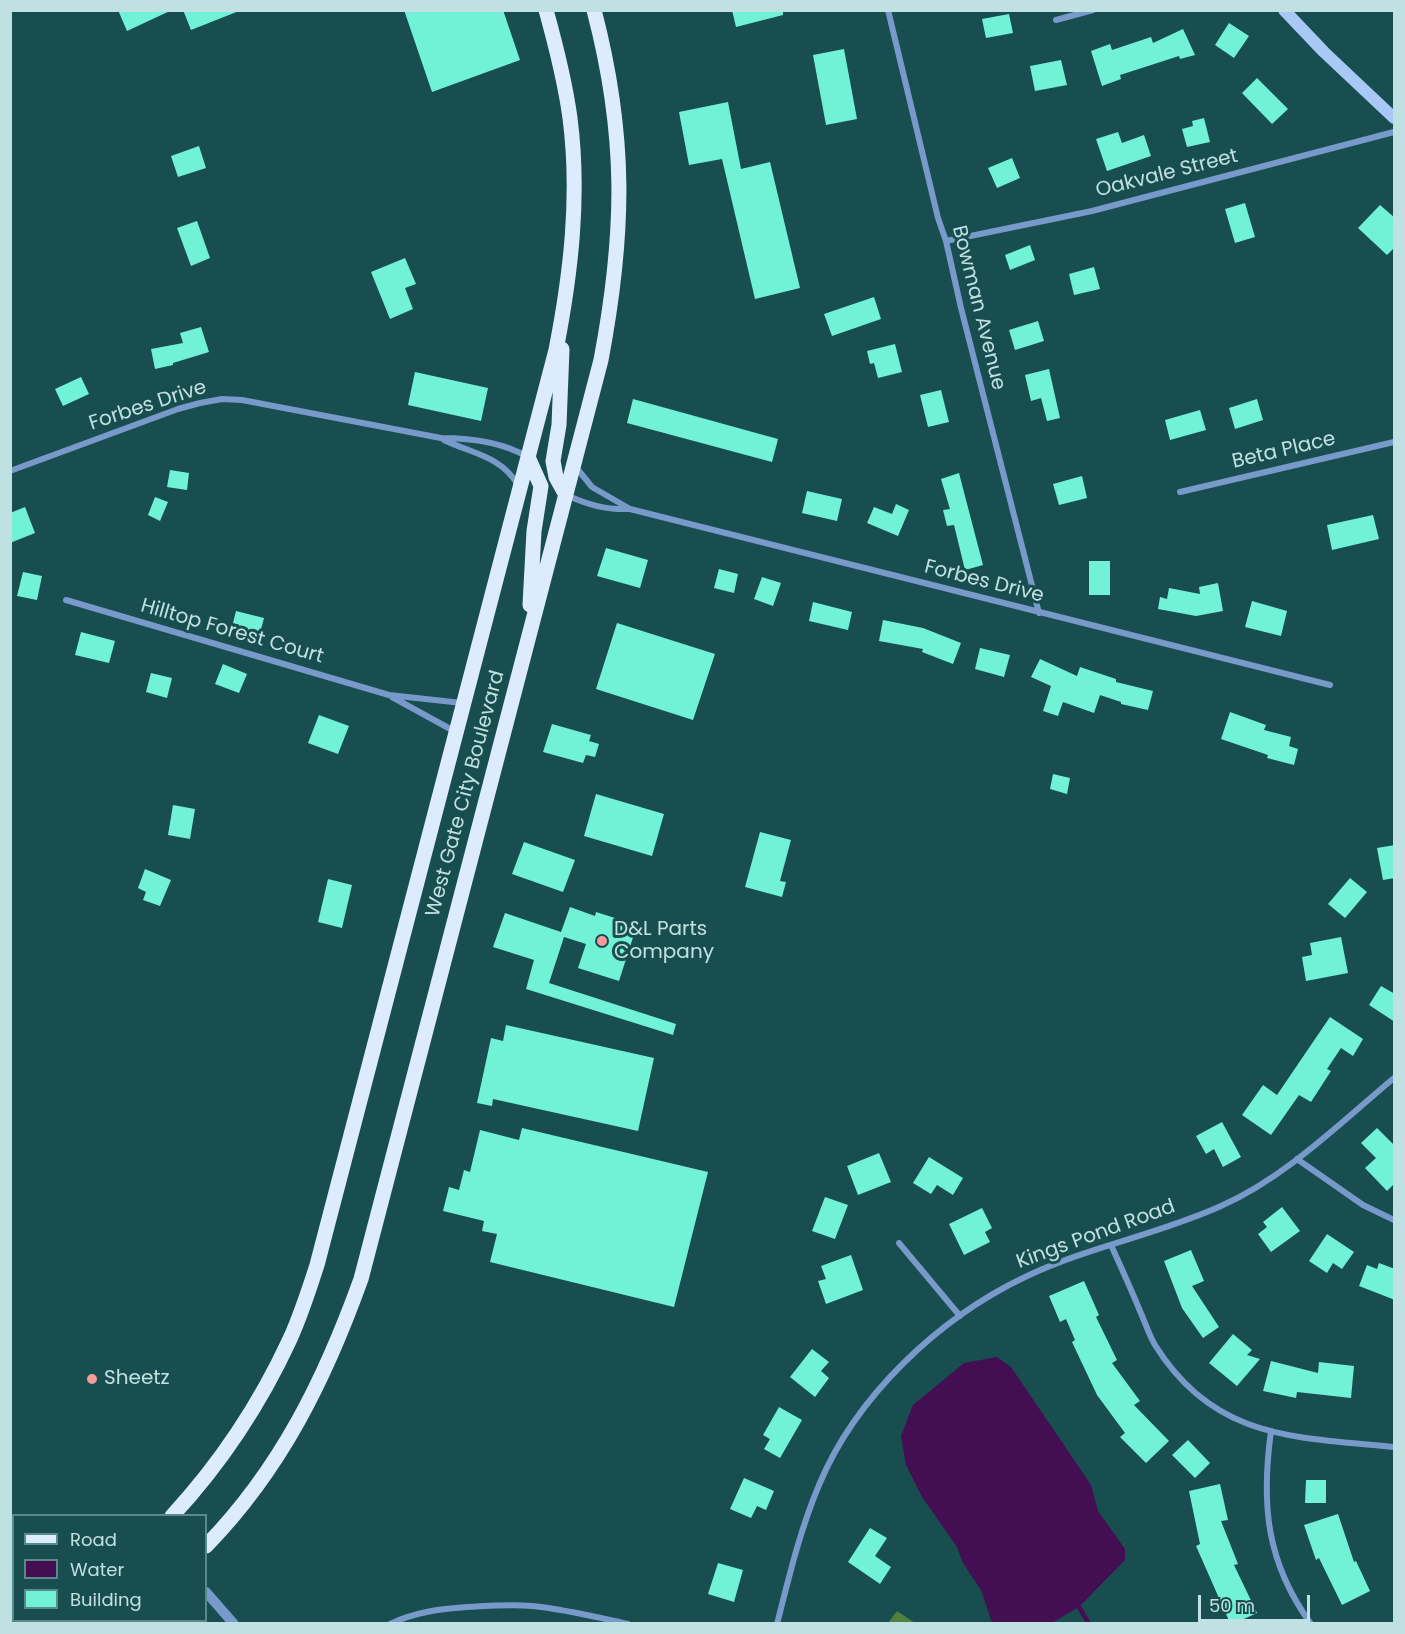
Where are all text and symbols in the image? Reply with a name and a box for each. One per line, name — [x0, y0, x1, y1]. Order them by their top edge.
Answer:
street label: Oakvale Street — [1094, 145, 1240, 203]
street label: Bowman Avenue — [946, 223, 1010, 393]
street label: Forbes Drive — [86, 376, 210, 436]
street label: Beta Place — [1230, 427, 1338, 475]
street label: Forbes Drive — [922, 556, 1046, 608]
street label: Hilltop Forest Court — [138, 594, 326, 670]
street label: West Gate City Boulevard — [422, 668, 510, 920]
place label: D&L Parts Company — [614, 918, 714, 965]
marker: D&L Parts Company — [595, 934, 609, 948]
street label: Kings Pond Road — [1013, 1195, 1179, 1275]
place label: Sheetz — [104, 1367, 170, 1391]
marker: Sheetz — [85, 1372, 99, 1386]
legend — [12, 1514, 207, 1622]
text: Road — [70, 1527, 117, 1552]
text: Water — [70, 1557, 124, 1582]
scale bar — [1201, 1583, 1314, 1621]
text: Building — [70, 1587, 142, 1612]
text: 50 m — [1209, 1593, 1255, 1618]

